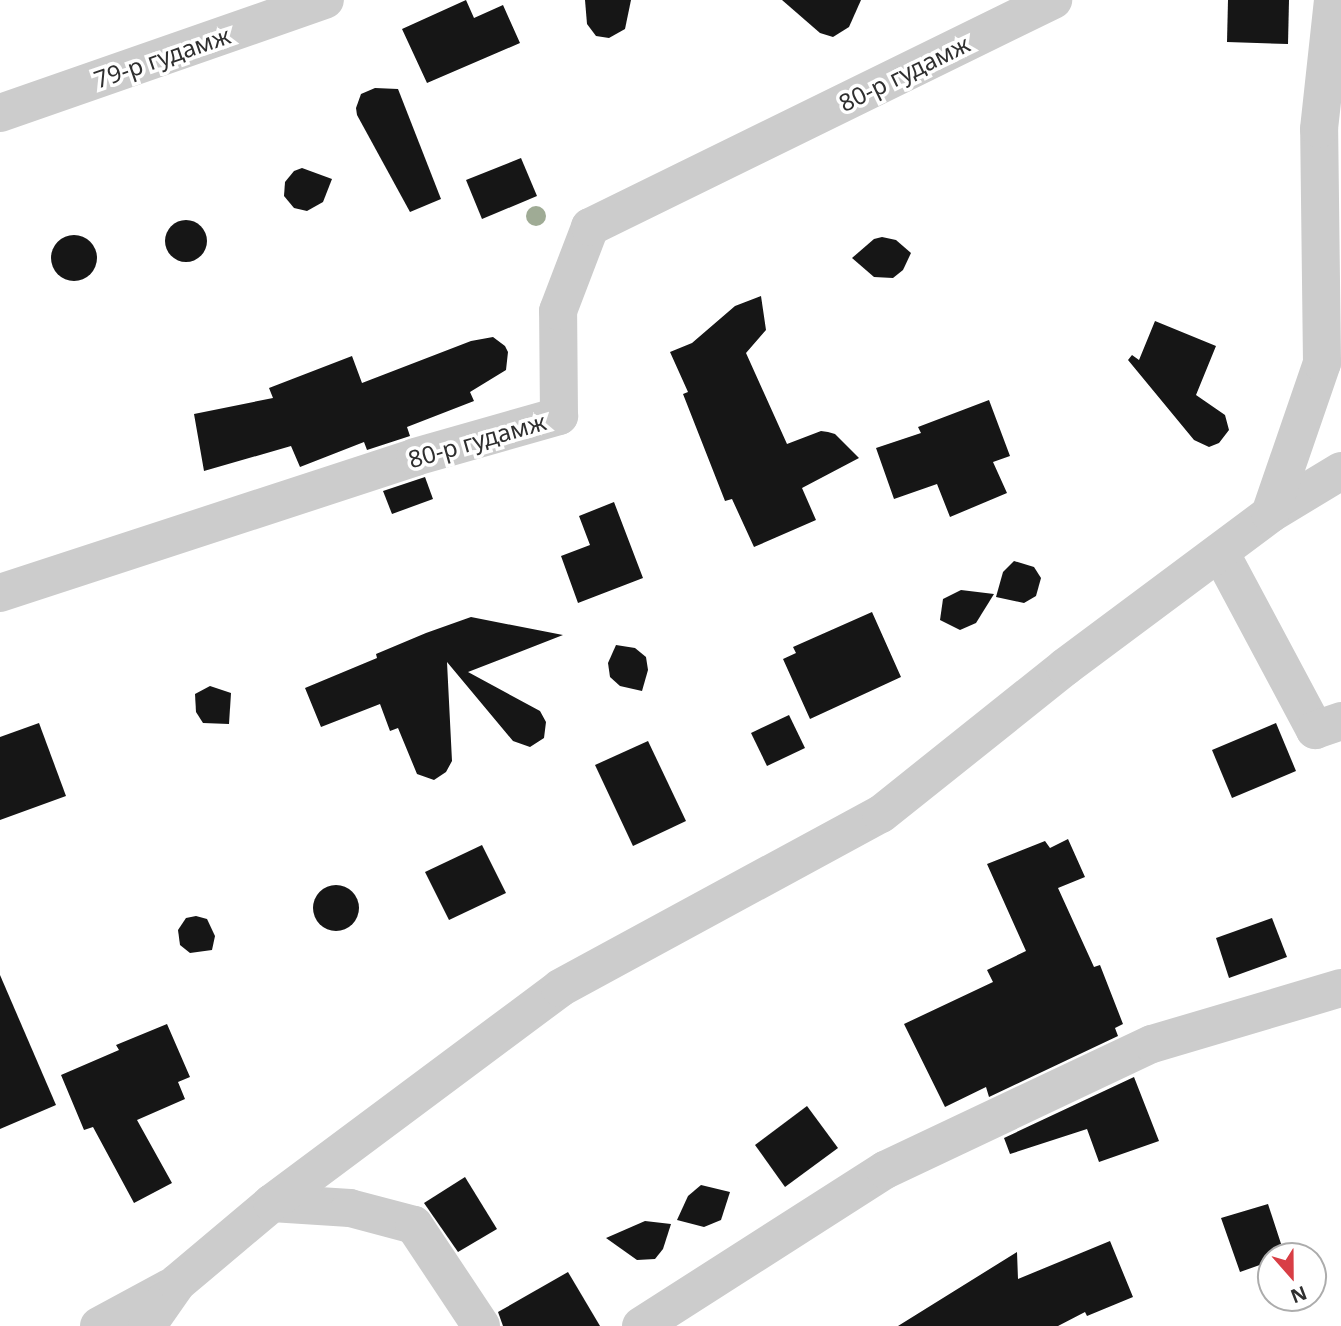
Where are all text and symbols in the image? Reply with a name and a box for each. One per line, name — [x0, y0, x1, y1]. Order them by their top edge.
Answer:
street label: 79-р гудамж — [90, 20, 234, 94]
street label: 80-р гудамж — [834, 29, 974, 117]
street label: 80-р гудамж — [405, 407, 549, 473]
north arrow — [1257, 1242, 1327, 1312]
text: N — [1287, 1280, 1311, 1310]

